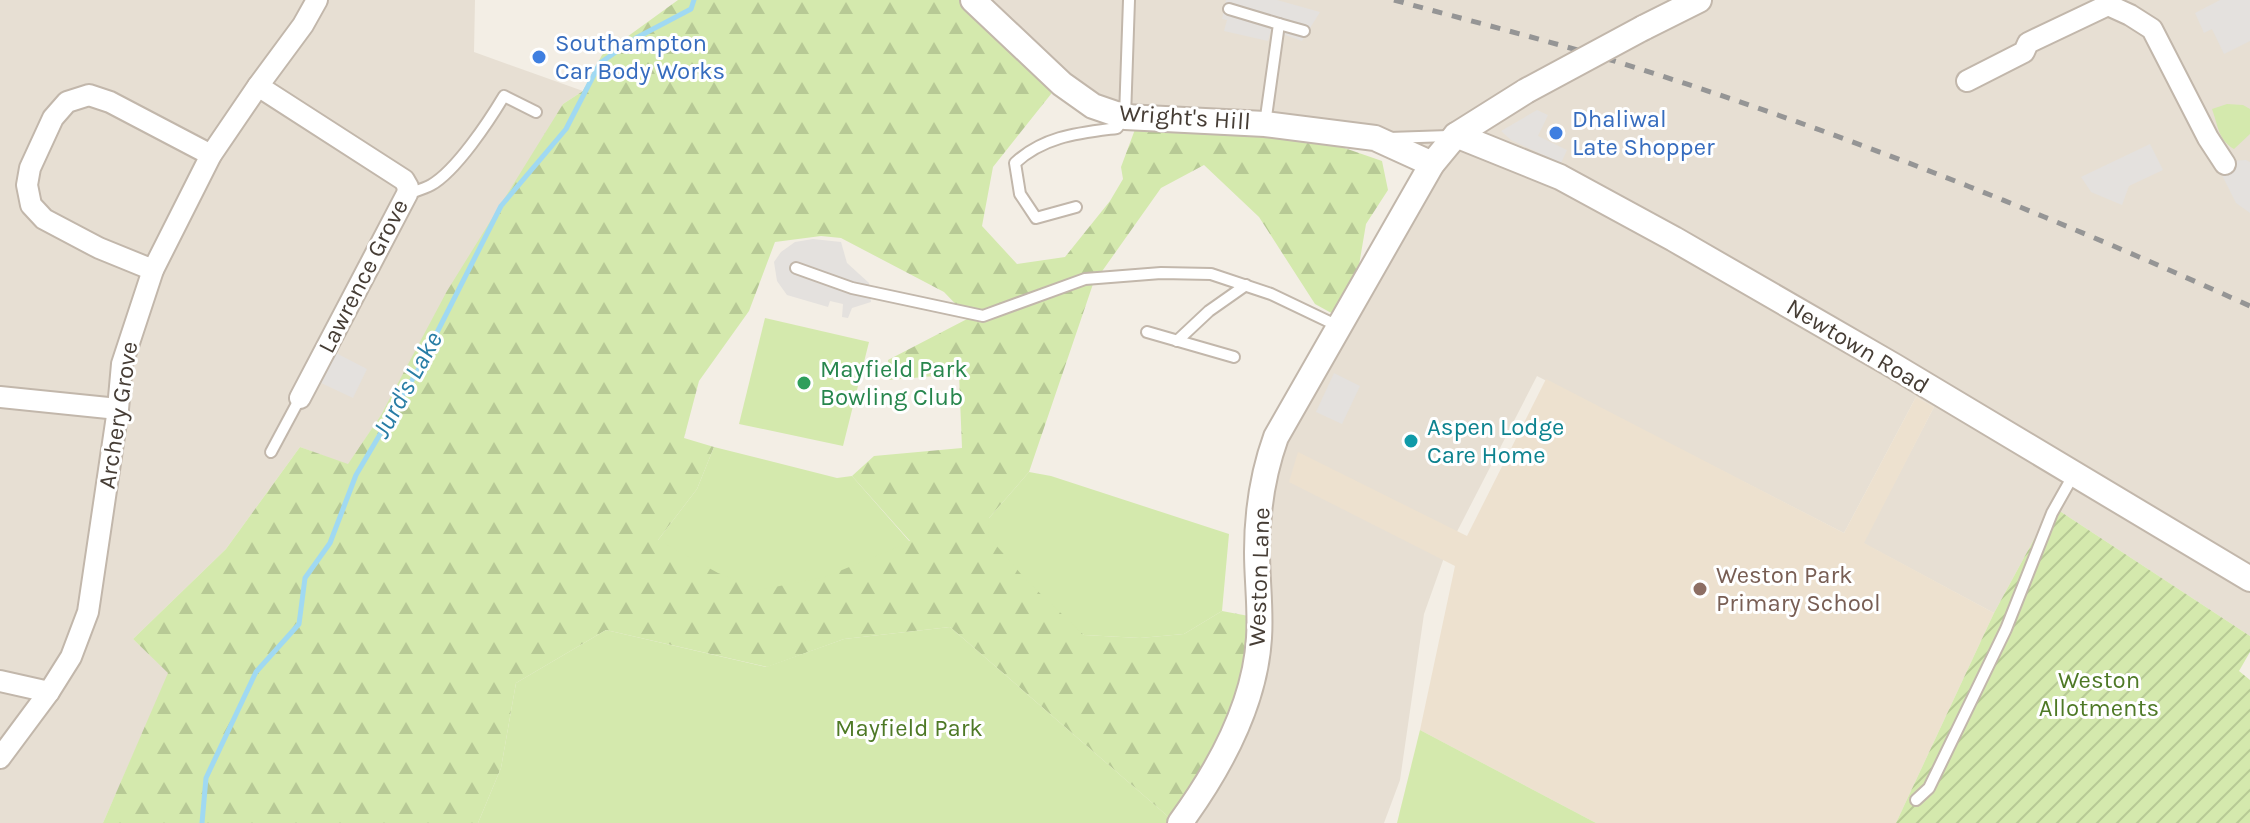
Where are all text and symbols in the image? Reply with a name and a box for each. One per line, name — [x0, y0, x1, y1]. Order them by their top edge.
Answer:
place label: Southampton Car Body Works — [555, 29, 725, 85]
marker: Southampton Car Body Works — [530, 48, 548, 66]
street label: Wright's Hill — [1118, 98, 1252, 136]
place label: Dhaliwal Late Shopper — [1572, 105, 1715, 161]
marker: Dhaliwal Late Shopper — [1547, 124, 1565, 142]
street label: Lawrence Grove — [312, 194, 414, 358]
street label: Newtown Road — [1782, 293, 1934, 399]
water label: Jurd's Lake — [365, 326, 449, 444]
street label: Archery Grove — [93, 339, 143, 491]
place label: Mayfield Park Bowling Club — [820, 355, 968, 411]
marker: Mayfield Park Bowling Club — [795, 374, 813, 392]
place label: Aspen Lodge Care Home — [1427, 413, 1564, 469]
marker: Aspen Lodge Care Home — [1402, 432, 1420, 450]
street label: Weston Lane — [1243, 507, 1275, 647]
place label: Weston Park Primary School — [1716, 561, 1881, 617]
marker: Weston Park Primary School — [1691, 580, 1709, 598]
park label: Weston Allotments — [2039, 666, 2159, 722]
park label: Mayfield Park — [835, 714, 983, 742]

